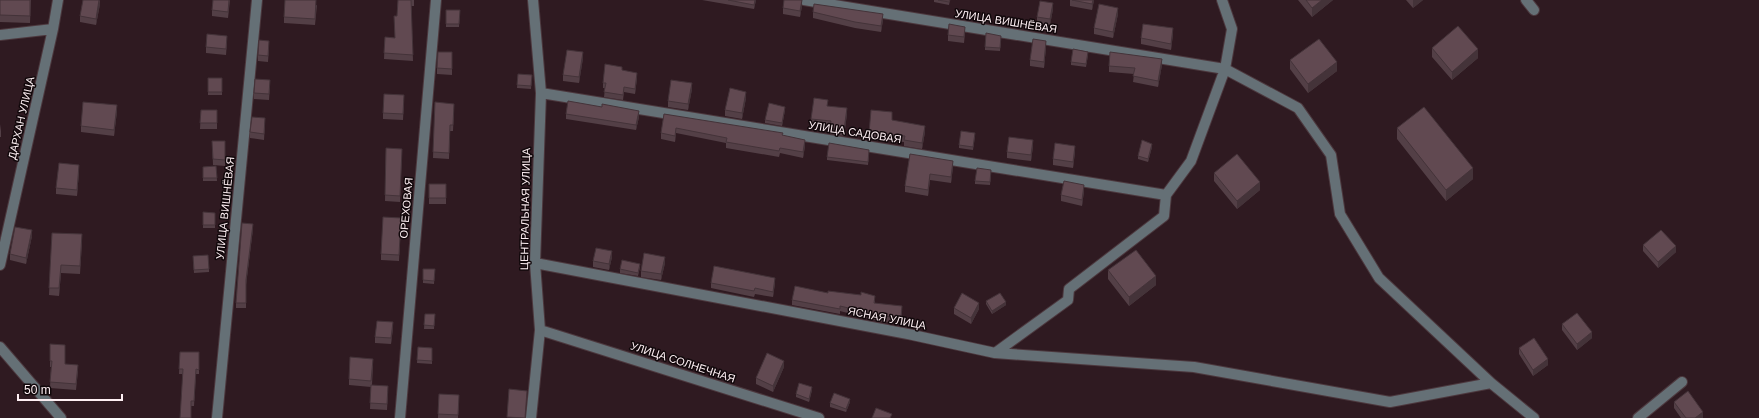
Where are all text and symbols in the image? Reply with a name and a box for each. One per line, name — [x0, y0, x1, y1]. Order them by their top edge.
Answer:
street label: УЛИЦА ВИШНЁВАЯ — [954, 7, 1058, 35]
street label: ДАРХАН УЛИЦА — [6, 75, 37, 161]
street label: УЛИЦА САДОВАЯ — [808, 119, 902, 145]
street label: ЦЕНТРАЛЬНАЯ УЛИЦА — [518, 147, 532, 270]
street label: УЛИЦА ВИШНЁВАЯ — [214, 156, 236, 260]
street label: ОРЕХОВАЯ — [397, 177, 415, 239]
street label: ЯСНАЯ УЛИЦА — [847, 305, 928, 332]
street label: УЛИЦА СОЛНЕЧНАЯ — [629, 339, 737, 385]
scale bar — [18, 376, 122, 402]
text: 50 m — [24, 383, 51, 397]

